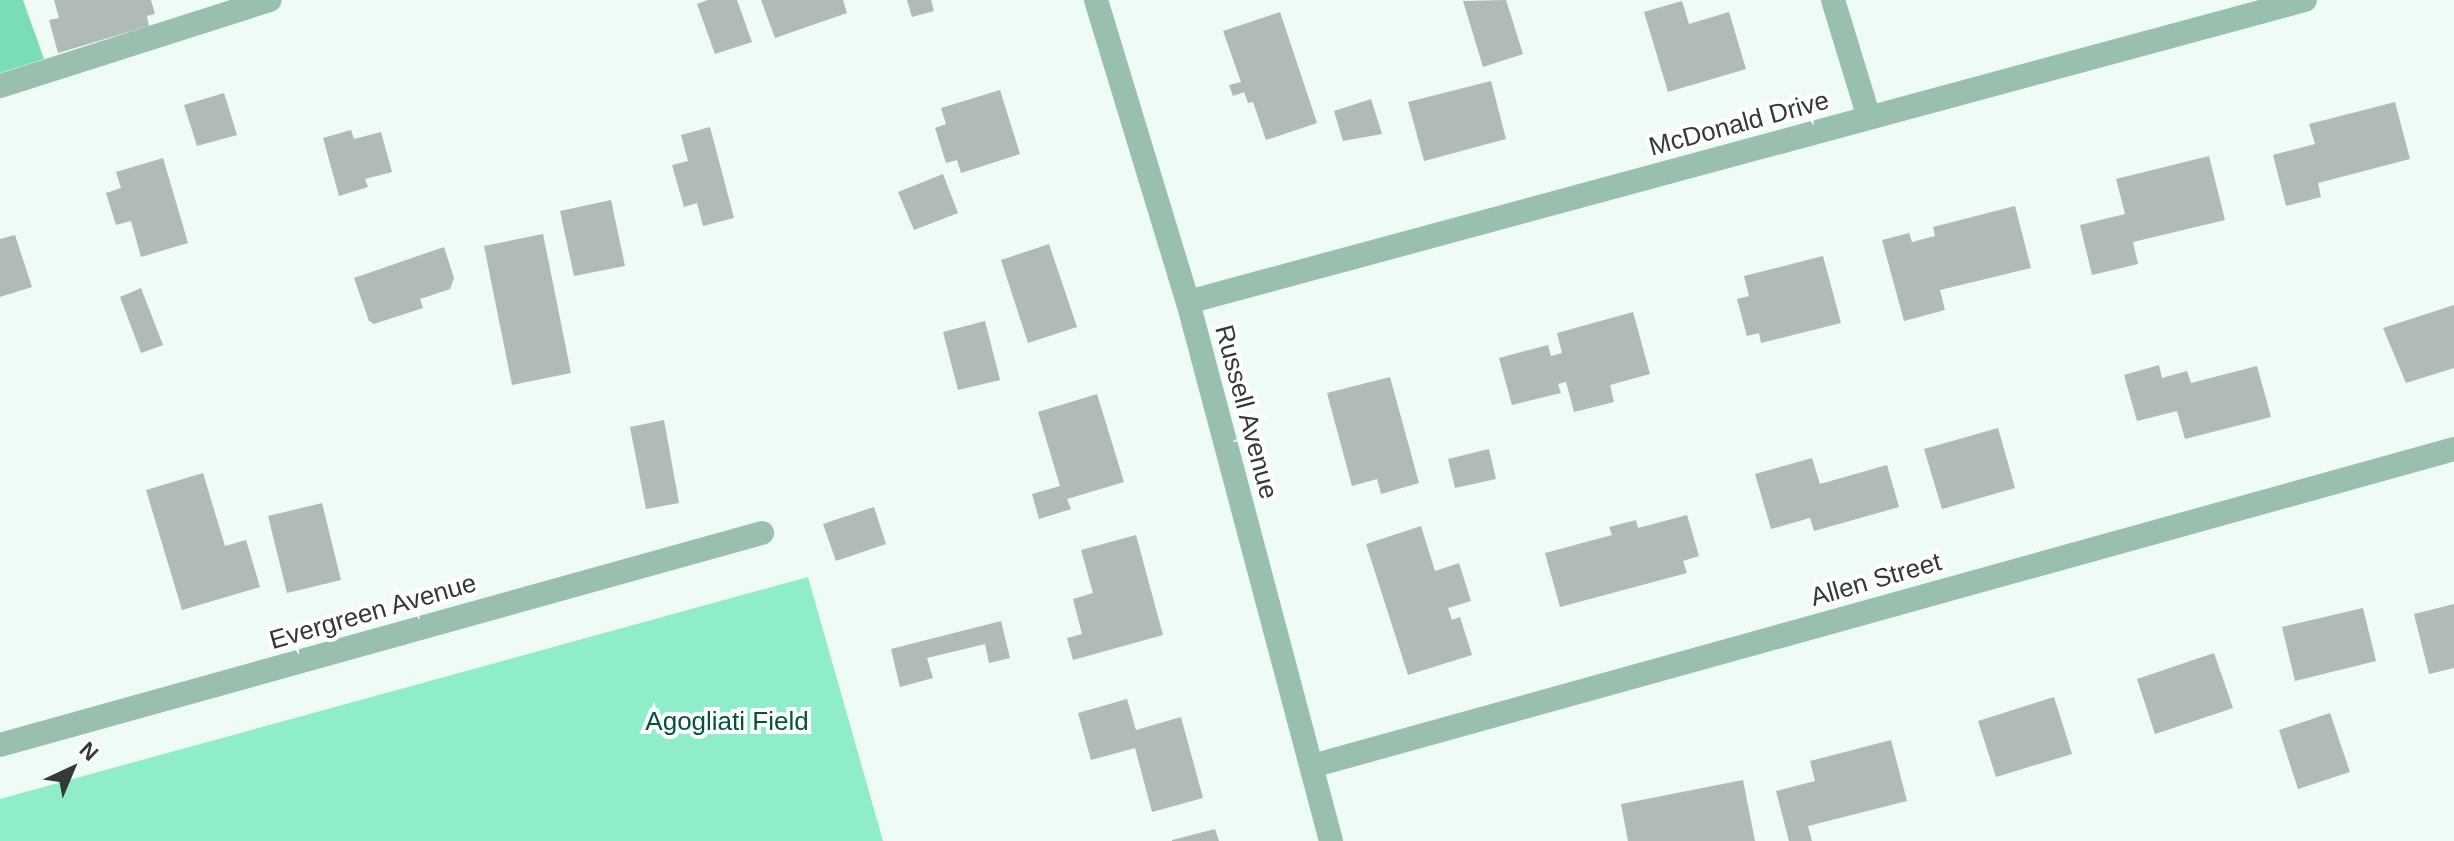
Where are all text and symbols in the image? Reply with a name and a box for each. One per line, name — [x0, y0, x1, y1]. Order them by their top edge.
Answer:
street label: McDonald Drive — [1646, 85, 1832, 163]
street label: Russell Avenue — [1208, 321, 1284, 503]
street label: Allen Street — [1807, 546, 1945, 614]
street label: Evergreen Avenue — [265, 567, 481, 657]
park label: Agogliati Field — [645, 706, 809, 738]
north arrow — [32, 729, 112, 809]
text: N — [75, 737, 103, 766]

